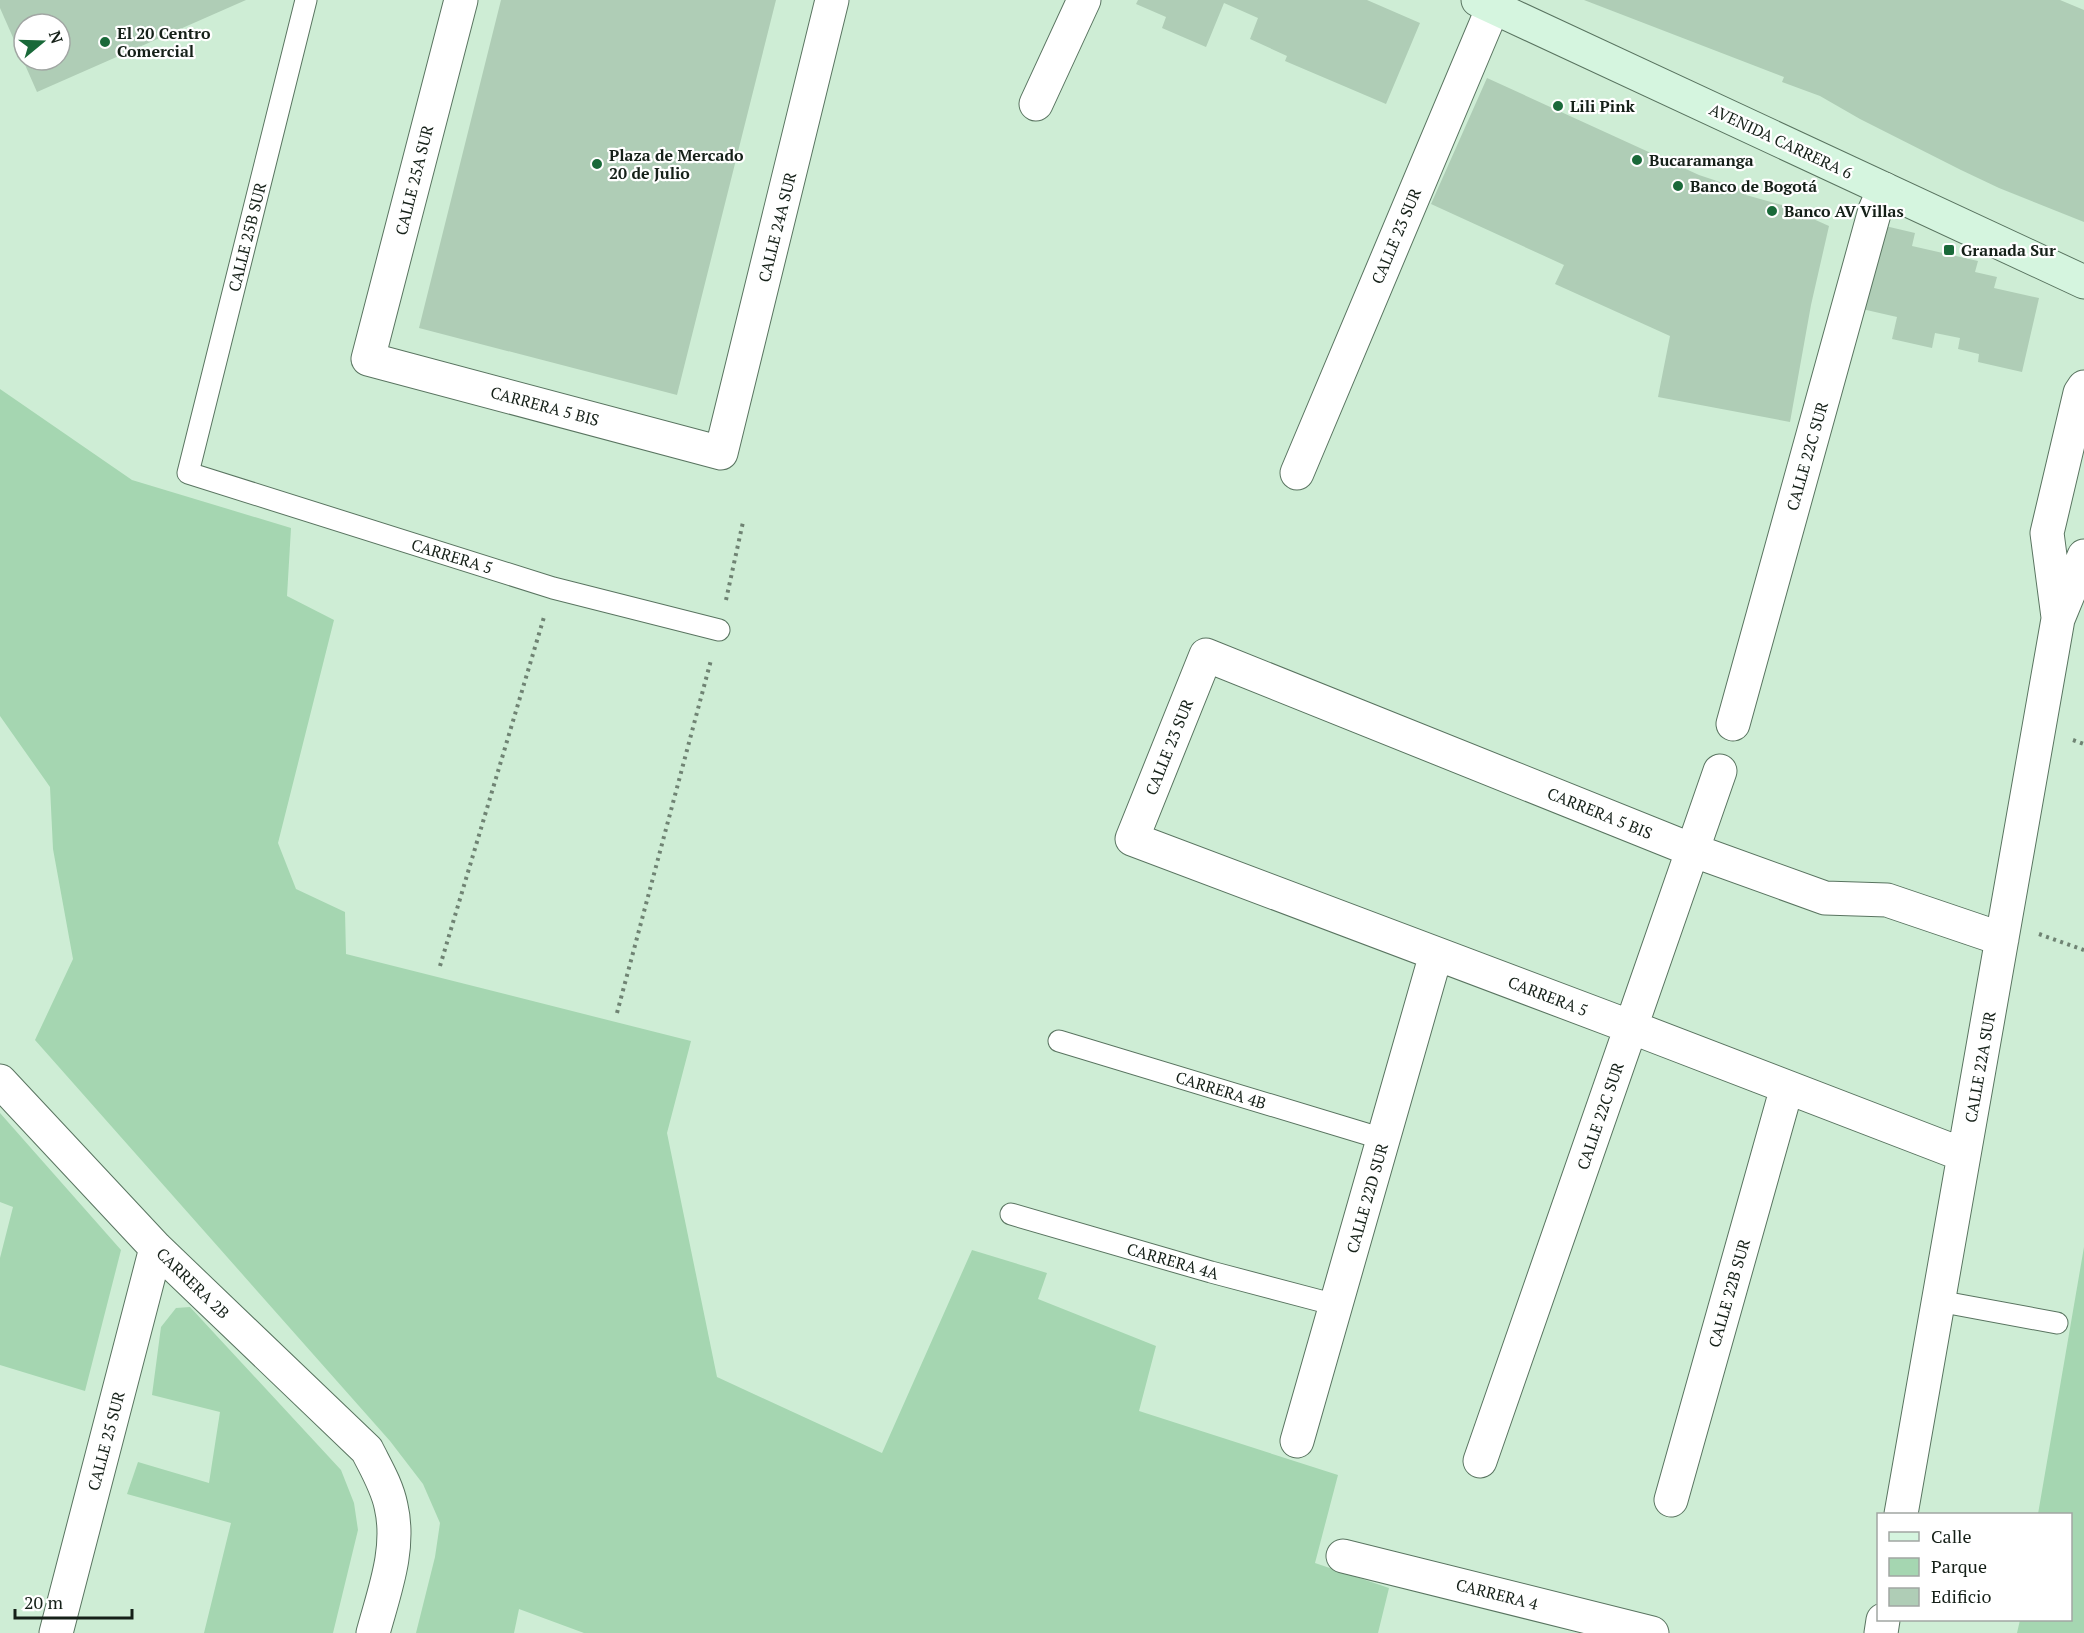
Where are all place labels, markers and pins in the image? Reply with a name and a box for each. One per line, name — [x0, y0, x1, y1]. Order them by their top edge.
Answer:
place label: El 20 Centro Comercial — [117, 22, 211, 62]
marker: El 20 Centro Comercial — [98, 35, 112, 49]
place label: Lili Pink — [1570, 95, 1635, 117]
marker: Lili Pink — [1551, 99, 1565, 113]
place label: Plaza de Mercado 20 de Julio — [609, 144, 744, 184]
place label: Bucaramanga — [1649, 149, 1754, 171]
marker: Bucaramanga — [1630, 153, 1644, 167]
marker: Plaza de Mercado 20 de Julio — [590, 157, 604, 171]
place label: Banco de Bogotá — [1690, 175, 1817, 197]
marker: Banco de Bogotá — [1671, 179, 1685, 193]
place label: Banco AV Villas — [1784, 200, 1904, 222]
marker: Banco AV Villas — [1765, 204, 1779, 218]
place label: Granada Sur — [1961, 239, 2056, 261]
marker: Granada Sur — [1942, 243, 1956, 257]

